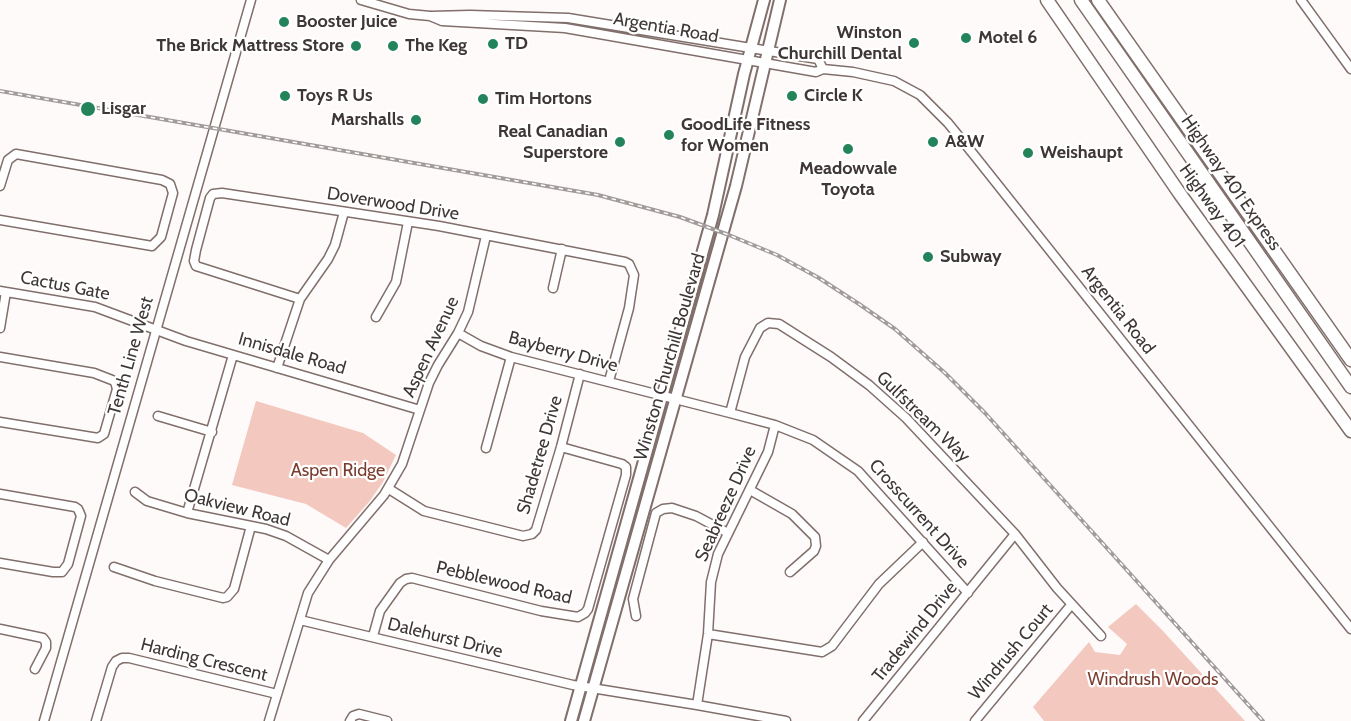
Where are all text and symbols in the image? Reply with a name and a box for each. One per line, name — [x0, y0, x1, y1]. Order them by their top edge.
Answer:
street label: Argentia Road — [612, 8, 720, 48]
place label: Booster Juice — [296, 11, 397, 33]
marker: Booster Juice — [277, 15, 291, 29]
place label: Winston Churchill Dental — [778, 22, 902, 64]
place label: Motel 6 — [978, 27, 1037, 49]
marker: Motel 6 — [959, 31, 973, 45]
place label: TD — [505, 33, 528, 55]
place label: The Brick Mattress Store — [156, 35, 344, 57]
place label: The Keg — [405, 35, 467, 57]
marker: Winston Churchill Dental — [907, 36, 921, 50]
marker: TD — [486, 37, 500, 51]
marker: The Brick Mattress Store — [349, 39, 363, 53]
marker: The Keg — [386, 39, 400, 53]
place label: Toys R Us — [297, 85, 373, 107]
place label: Circle K — [804, 85, 863, 107]
place label: Tim Hortons — [495, 88, 592, 110]
marker: Toys R Us — [278, 89, 292, 103]
marker: Circle K — [785, 89, 799, 103]
marker: Tim Hortons — [476, 92, 490, 106]
place label: Lisgar — [101, 98, 146, 120]
marker: Lisgar — [79, 100, 97, 118]
place label: Marshalls — [331, 109, 404, 131]
street label: Highway 401 Express — [1176, 111, 1286, 255]
marker: Marshalls — [409, 113, 423, 127]
place label: GoodLife Fitness for Women — [681, 114, 810, 156]
place label: Real Canadian Superstore — [498, 121, 608, 164]
marker: GoodLife Fitness for Women — [662, 128, 676, 142]
place label: A&W — [945, 131, 984, 153]
marker: Real Canadian Superstore — [613, 135, 627, 149]
marker: A&W — [926, 135, 940, 149]
marker: Meadowvale Toyota — [841, 142, 855, 156]
place label: Weishaupt — [1040, 142, 1123, 164]
marker: Weishaupt — [1021, 146, 1035, 160]
place label: Meadowvale Toyota — [799, 158, 897, 201]
street label: Highway 401 — [1174, 160, 1250, 252]
street label: Doverwood Drive — [325, 183, 461, 225]
place label: Subway — [940, 246, 1002, 268]
marker: Subway — [921, 250, 935, 264]
street label: Winston Churchill Boulevard — [630, 251, 710, 463]
street label: Argentia Road — [1077, 261, 1159, 359]
street label: Cactus Gate — [18, 267, 112, 305]
street label: Aspen Avenue — [398, 293, 464, 401]
street label: Tenth Line West — [104, 294, 158, 418]
street label: Bayberry Drive — [506, 327, 620, 377]
street label: Innisdale Road — [236, 328, 348, 380]
street label: Gulfstream Way — [872, 367, 974, 467]
street label: Shadetree Drive — [513, 393, 567, 517]
street label: Seabreeze Drive — [691, 443, 761, 565]
street label: Crosscurrent Drive — [864, 455, 974, 573]
park label: Aspen Ridge — [291, 460, 385, 482]
street label: Oakview Road — [182, 484, 292, 532]
street label: Pebblewood Road — [434, 557, 574, 609]
street label: Tradewind Drive — [868, 578, 962, 686]
street label: Windrush Court — [964, 599, 1058, 705]
street label: Dalehurst Drive — [385, 613, 505, 663]
street label: Harding Crescent — [138, 634, 270, 686]
park label: Windrush Woods — [1088, 669, 1218, 691]

